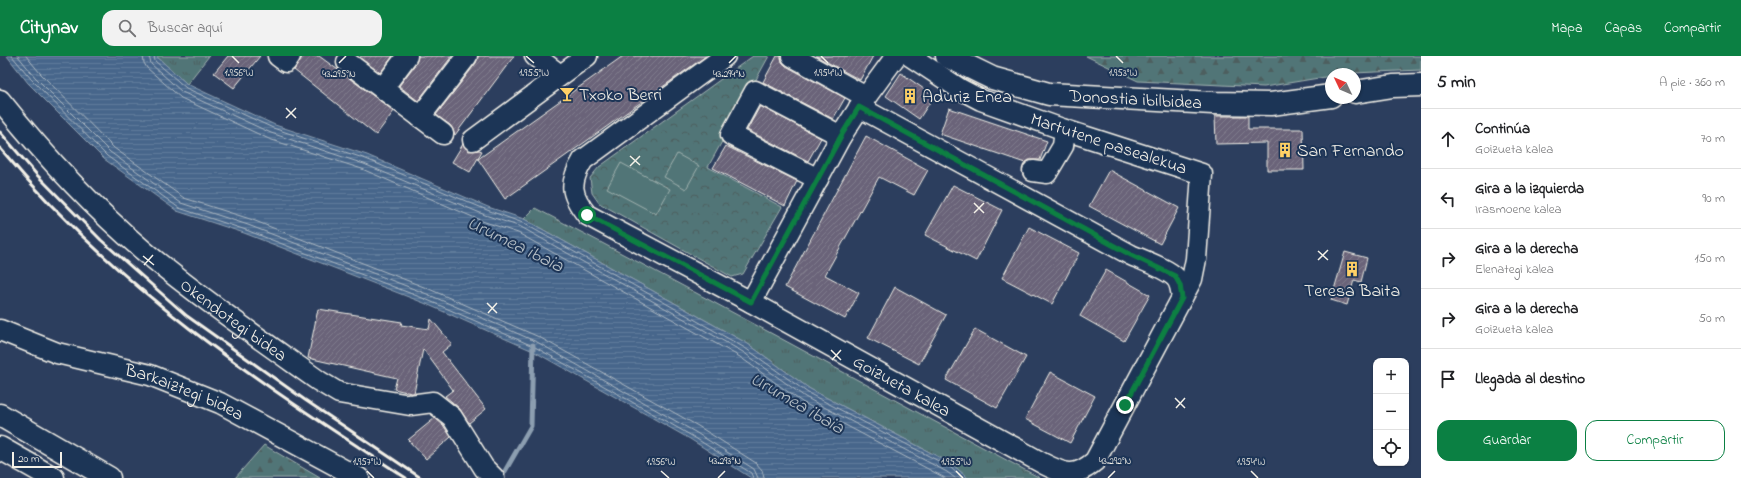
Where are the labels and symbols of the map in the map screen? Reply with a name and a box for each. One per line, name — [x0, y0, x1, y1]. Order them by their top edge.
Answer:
text: 1.956°W — [225, 66, 254, 81]
text: 1.955°W — [519, 66, 549, 81]
text: 1.954°W — [814, 66, 843, 81]
text: 1.953°W — [1109, 66, 1138, 81]
text: 43.295°N — [322, 67, 356, 82]
text: 43.294°N — [713, 67, 745, 82]
north arrow — [1325, 68, 1361, 104]
place label: Txoko Berri — [579, 83, 662, 109]
street label: Donostia ibilbidea — [1067, 84, 1203, 117]
bar icon: Txoko Berri — [558, 85, 576, 103]
place label: Aduriz Enea — [922, 85, 1012, 111]
building icon: Aduriz Enea — [901, 87, 919, 105]
street label: Martutene pasealekua — [1027, 107, 1190, 183]
place label: San Fernando — [1297, 139, 1404, 165]
building icon: San Fernando — [1276, 141, 1294, 159]
route start — [578, 206, 596, 224]
water label: Urumea ibaia — [462, 210, 568, 281]
building icon: Teresa Baita — [1343, 260, 1361, 278]
street label: Okendotegi bidea — [174, 273, 292, 369]
place label: Teresa Baita — [1304, 279, 1400, 305]
street label: Goizueta kalea — [847, 350, 955, 425]
street label: Barkaiztegi bidea — [121, 358, 248, 428]
water label: Urumea ibaia — [745, 366, 849, 442]
route end — [1116, 396, 1134, 414]
scale bar — [12, 450, 62, 469]
text: 43.293°N — [709, 454, 741, 469]
text: 43.292°N — [1099, 454, 1132, 469]
text: 1.957°W — [353, 455, 381, 470]
text: 1.956°W — [647, 455, 676, 470]
text: 1.955°W — [941, 455, 971, 470]
text: 1.954°W — [1237, 455, 1266, 470]

